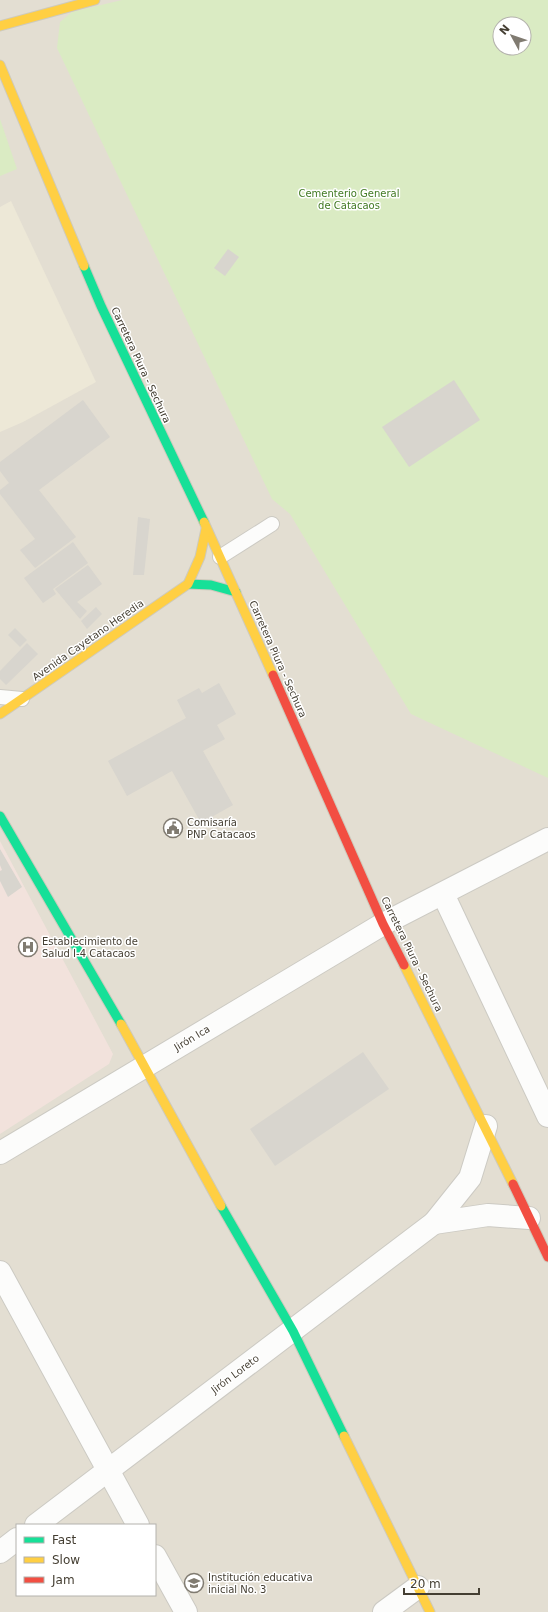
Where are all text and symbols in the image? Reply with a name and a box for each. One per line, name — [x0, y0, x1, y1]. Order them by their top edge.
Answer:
north arrow — [492, 16, 532, 56]
text: N — [497, 22, 513, 38]
park label: Cementerio General de Catacaos — [298, 188, 400, 211]
street label: Carretera Piura - Sechura — [109, 305, 173, 425]
street label: Avenida Cayetano Heredia — [30, 597, 146, 683]
street label: Carretera Piura - Sechura — [247, 599, 309, 719]
public building icon: Comisaría PNP Catacaos — [162, 817, 184, 839]
place label: Comisaría PNP Catacaos — [187, 817, 256, 840]
street label: Carretera Piura - Sechura — [379, 895, 445, 1013]
hospital icon: Establecimiento de Salud I-4 Catacaos — [17, 936, 39, 958]
place label: Establecimiento de Salud I-4 Catacaos — [42, 936, 138, 959]
street label: Jirón Ica — [171, 1023, 212, 1053]
street label: Jirón Loreto — [208, 1352, 261, 1396]
legend — [16, 1524, 156, 1596]
text: Fast — [52, 1533, 76, 1547]
text: Slow — [52, 1553, 80, 1567]
scale bar — [404, 1570, 479, 1596]
school or university icon: Institución educativa inicial No. 3 — [183, 1572, 205, 1594]
place label: Institución educativa inicial No. 3 — [208, 1572, 313, 1595]
text: Jam — [51, 1573, 75, 1587]
text: 20 m — [410, 1577, 441, 1591]

